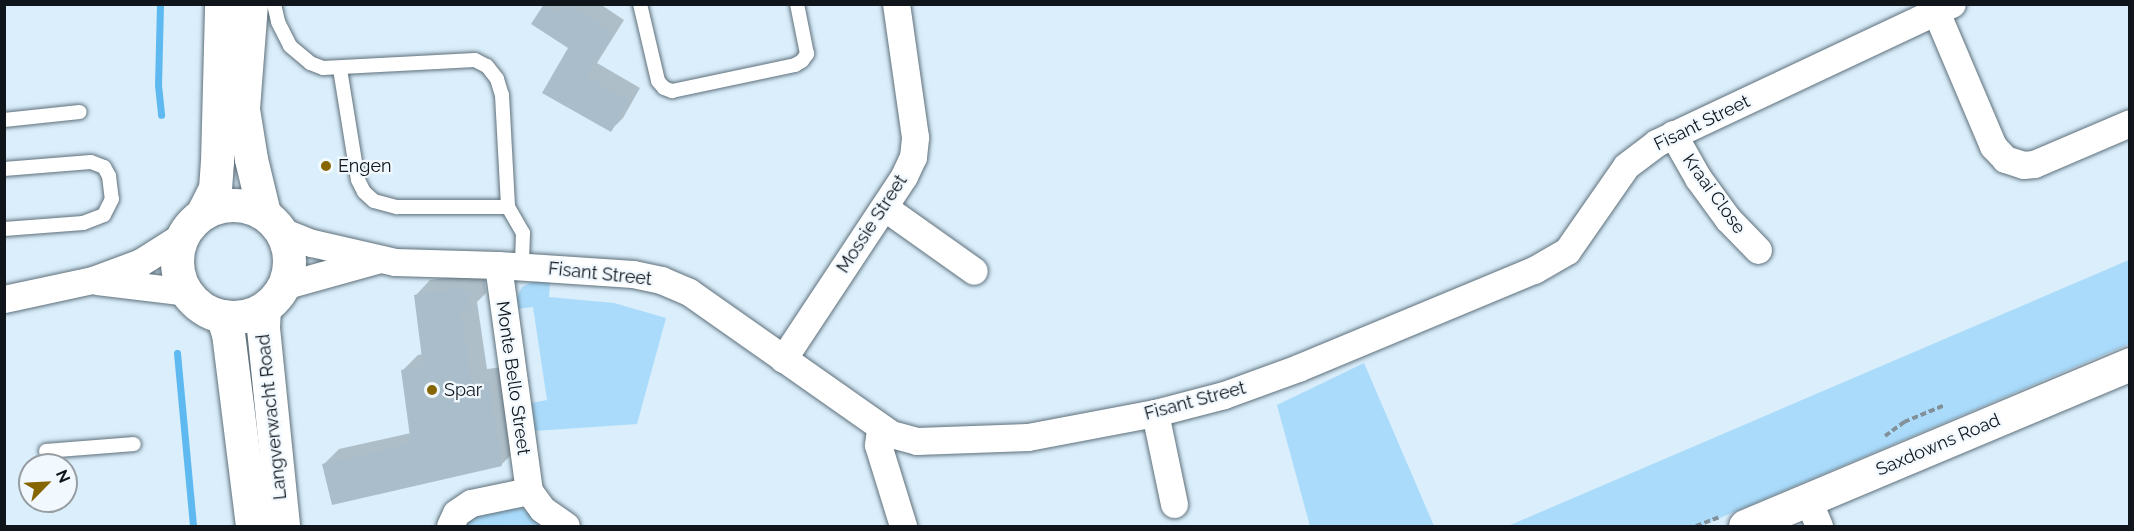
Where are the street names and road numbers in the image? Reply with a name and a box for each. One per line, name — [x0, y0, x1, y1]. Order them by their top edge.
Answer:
street label: Fisant Street — [1651, 91, 1753, 155]
street label: Kraai Close — [1678, 150, 1750, 238]
street label: Mossie Street — [832, 171, 912, 277]
street label: Fisant Street — [547, 258, 653, 290]
street label: Monte Bello Street — [491, 300, 535, 456]
street label: Langverwacht Road — [253, 333, 291, 501]
street label: Fisant Street — [1142, 377, 1248, 425]
street label: Saxdowns Road — [1873, 409, 2003, 481]

